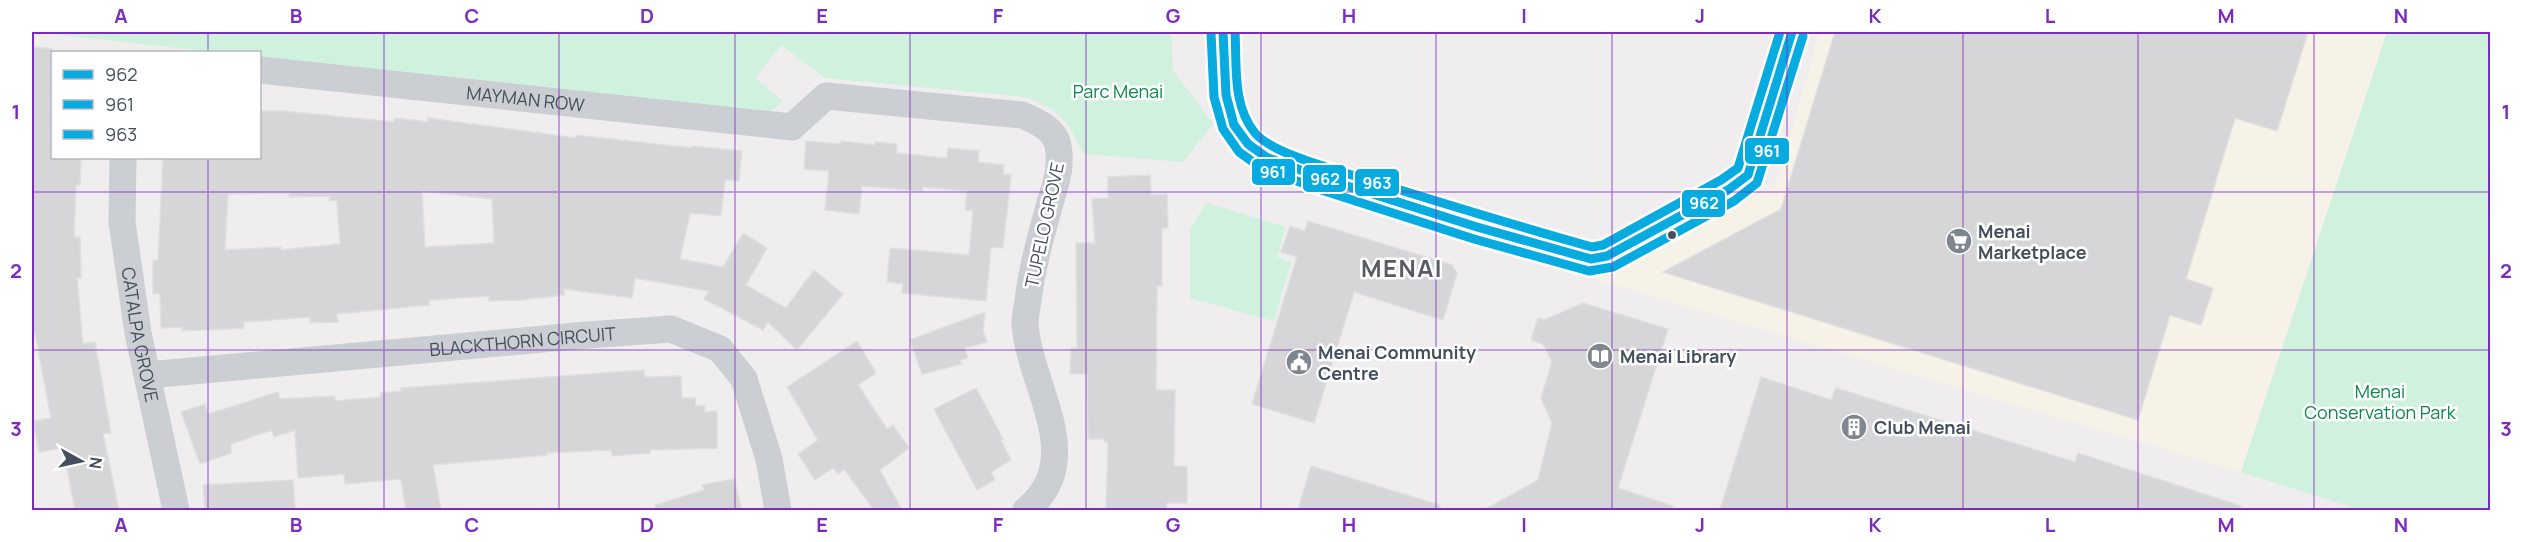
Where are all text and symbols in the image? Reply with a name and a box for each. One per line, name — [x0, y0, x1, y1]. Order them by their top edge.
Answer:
text: A — [114, 2, 128, 29]
text: B — [290, 2, 303, 29]
text: C — [465, 2, 479, 29]
text: D — [640, 2, 654, 29]
text: E — [816, 2, 828, 29]
text: F — [993, 2, 1004, 29]
text: G — [1166, 2, 1181, 29]
text: H — [1342, 2, 1356, 29]
text: I — [1521, 2, 1527, 29]
text: J — [1695, 2, 1705, 29]
text: K — [1869, 2, 1882, 29]
text: L — [2045, 2, 2056, 29]
text: M — [2217, 2, 2235, 29]
text: N — [2394, 2, 2408, 29]
legend — [51, 51, 261, 159]
text: 962 — [105, 62, 138, 86]
park label: Parc Menai — [1073, 79, 1163, 103]
street label: MAYMAN ROW — [465, 80, 586, 117]
text: 961 — [105, 92, 134, 116]
text: 1 — [12, 98, 20, 125]
text: 1 — [2502, 98, 2510, 125]
text: 963 — [105, 122, 137, 146]
line badge: 961 — [1744, 137, 1790, 165]
text: 961 — [1754, 140, 1780, 162]
line badge: 961 — [1251, 158, 1296, 186]
street label: TUPELO GROVE — [1019, 160, 1069, 290]
text: 961 — [1260, 161, 1286, 183]
line badge: 962 — [1302, 164, 1347, 193]
text: 962 — [1310, 168, 1340, 190]
line badge: 963 — [1354, 168, 1400, 197]
text: 963 — [1362, 172, 1392, 194]
line badge: 962 — [1681, 189, 1726, 218]
text: 962 — [1689, 192, 1719, 214]
place label: Menai Marketplace — [1978, 219, 2087, 264]
supermarket icon: Menai Marketplace — [1944, 226, 1974, 256]
unlabelled marker — [1666, 229, 1678, 241]
district label: MENAI — [1361, 251, 1443, 284]
text: 2 — [10, 257, 22, 284]
text: 2 — [2500, 257, 2512, 284]
street label: CATALPA GROVE — [117, 266, 164, 404]
street label: BLACKTHORN CIRCUIT — [428, 321, 617, 361]
place label: Menai Community Centre — [1318, 340, 1476, 385]
library icon: Menai Library — [1585, 341, 1615, 371]
place label: Menai Library — [1620, 344, 1736, 368]
public building icon: Menai Community Centre — [1284, 347, 1314, 377]
park label: Menai Conservation Park — [2304, 379, 2457, 424]
building icon: Club Menai — [1839, 412, 1869, 442]
text: 3 — [10, 415, 22, 442]
place label: Club Menai — [1874, 415, 1971, 439]
text: 3 — [2500, 415, 2512, 442]
north arrow — [51, 431, 111, 491]
text: N — [84, 456, 108, 470]
text: A — [114, 511, 128, 538]
text: B — [290, 511, 303, 538]
text: C — [465, 511, 479, 538]
text: D — [640, 511, 654, 538]
text: E — [816, 511, 828, 538]
text: F — [993, 511, 1004, 538]
text: G — [1166, 511, 1181, 538]
text: H — [1342, 511, 1356, 538]
text: I — [1521, 511, 1527, 538]
text: J — [1695, 511, 1705, 538]
text: K — [1869, 511, 1882, 538]
text: L — [2045, 511, 2056, 538]
text: M — [2217, 511, 2235, 538]
text: N — [2394, 511, 2408, 538]

